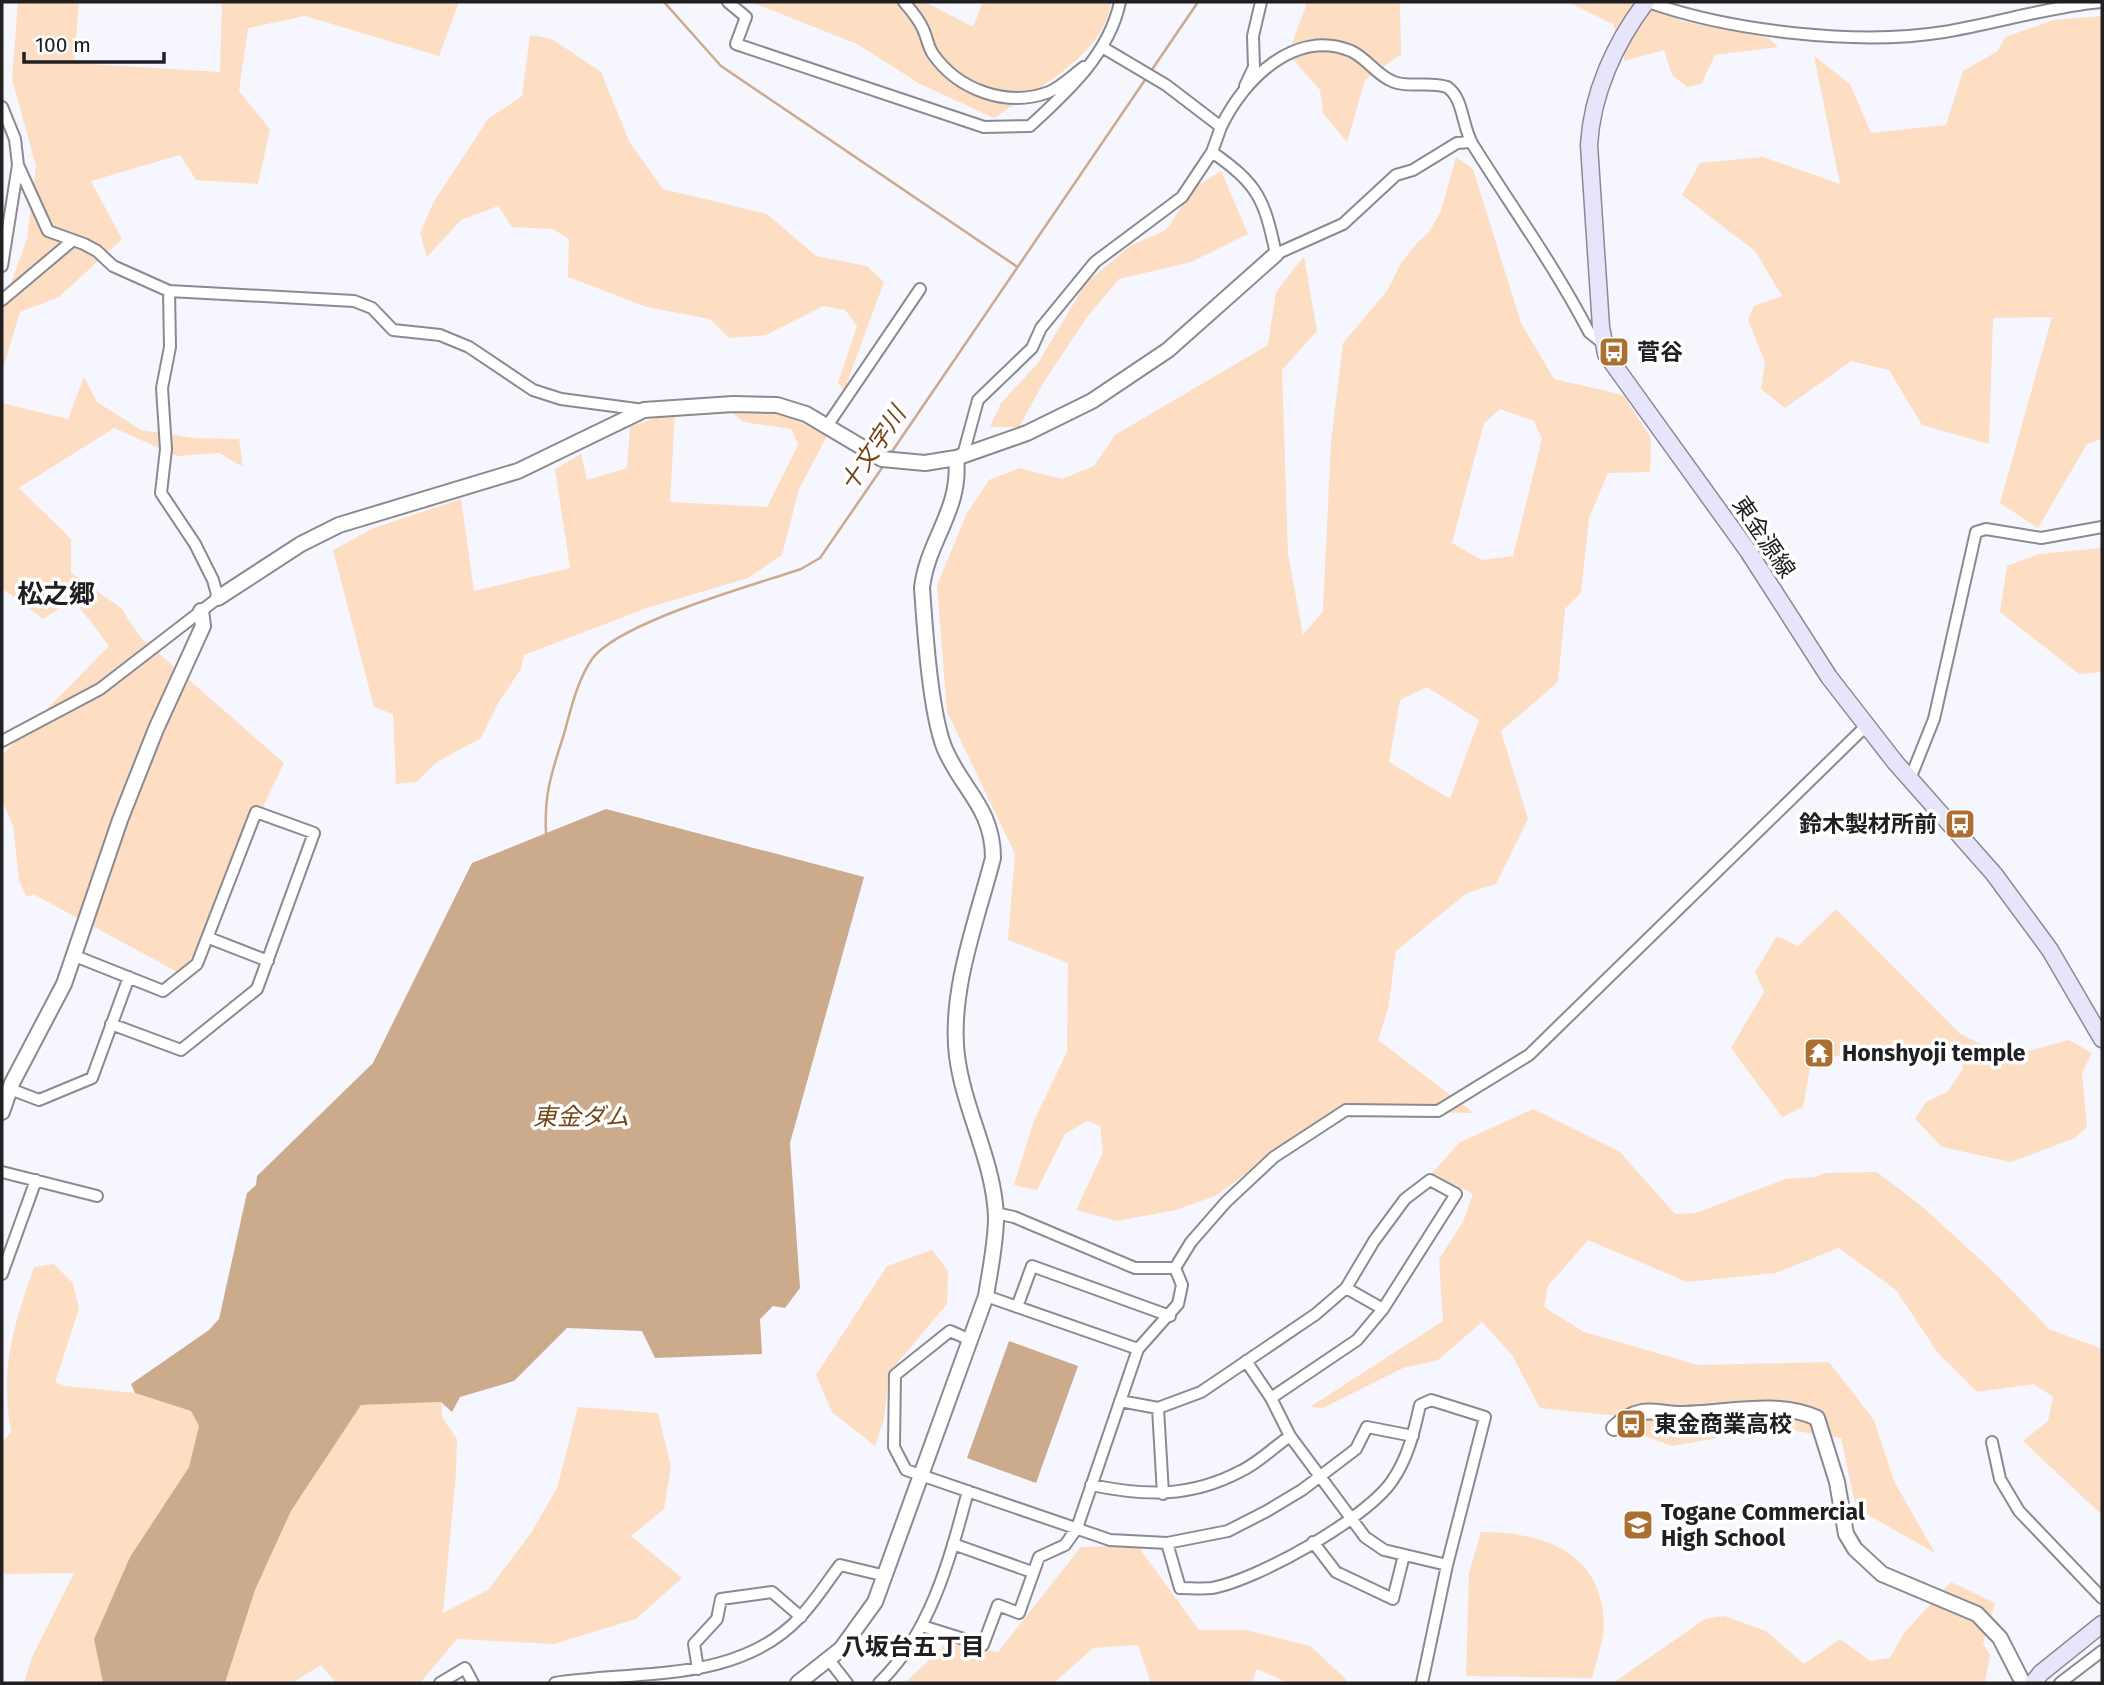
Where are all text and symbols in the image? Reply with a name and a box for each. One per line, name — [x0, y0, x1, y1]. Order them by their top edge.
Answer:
scale bar — [24, 21, 164, 65]
text: 100 m — [35, 32, 91, 58]
bus stop icon: 菅谷 — [1597, 335, 1631, 369]
place label: 菅谷 — [1637, 338, 1683, 366]
water label: 十文字川 — [835, 399, 913, 497]
street label: 東金源線 — [1727, 491, 1801, 583]
district label: 松之郷 — [17, 579, 95, 610]
bus stop icon: 鈴木製材所前 — [1943, 807, 1977, 841]
place label: 鈴木製材所前 — [1799, 810, 1937, 838]
temple icon: Honshyoji temple — [1802, 1036, 1836, 1070]
place label: Honshyoji temple — [1842, 1039, 2026, 1067]
water label: 東金ダム — [533, 1103, 629, 1131]
bus stop icon: 東金商業高校 — [1614, 1407, 1648, 1441]
place label: 東金商業高校 — [1654, 1410, 1792, 1438]
place label: Togane Commercial High School — [1661, 1498, 1865, 1552]
school or university icon: Togane Commercial High School — [1621, 1508, 1655, 1542]
district label: 八坂台五丁目 — [841, 1633, 985, 1661]

